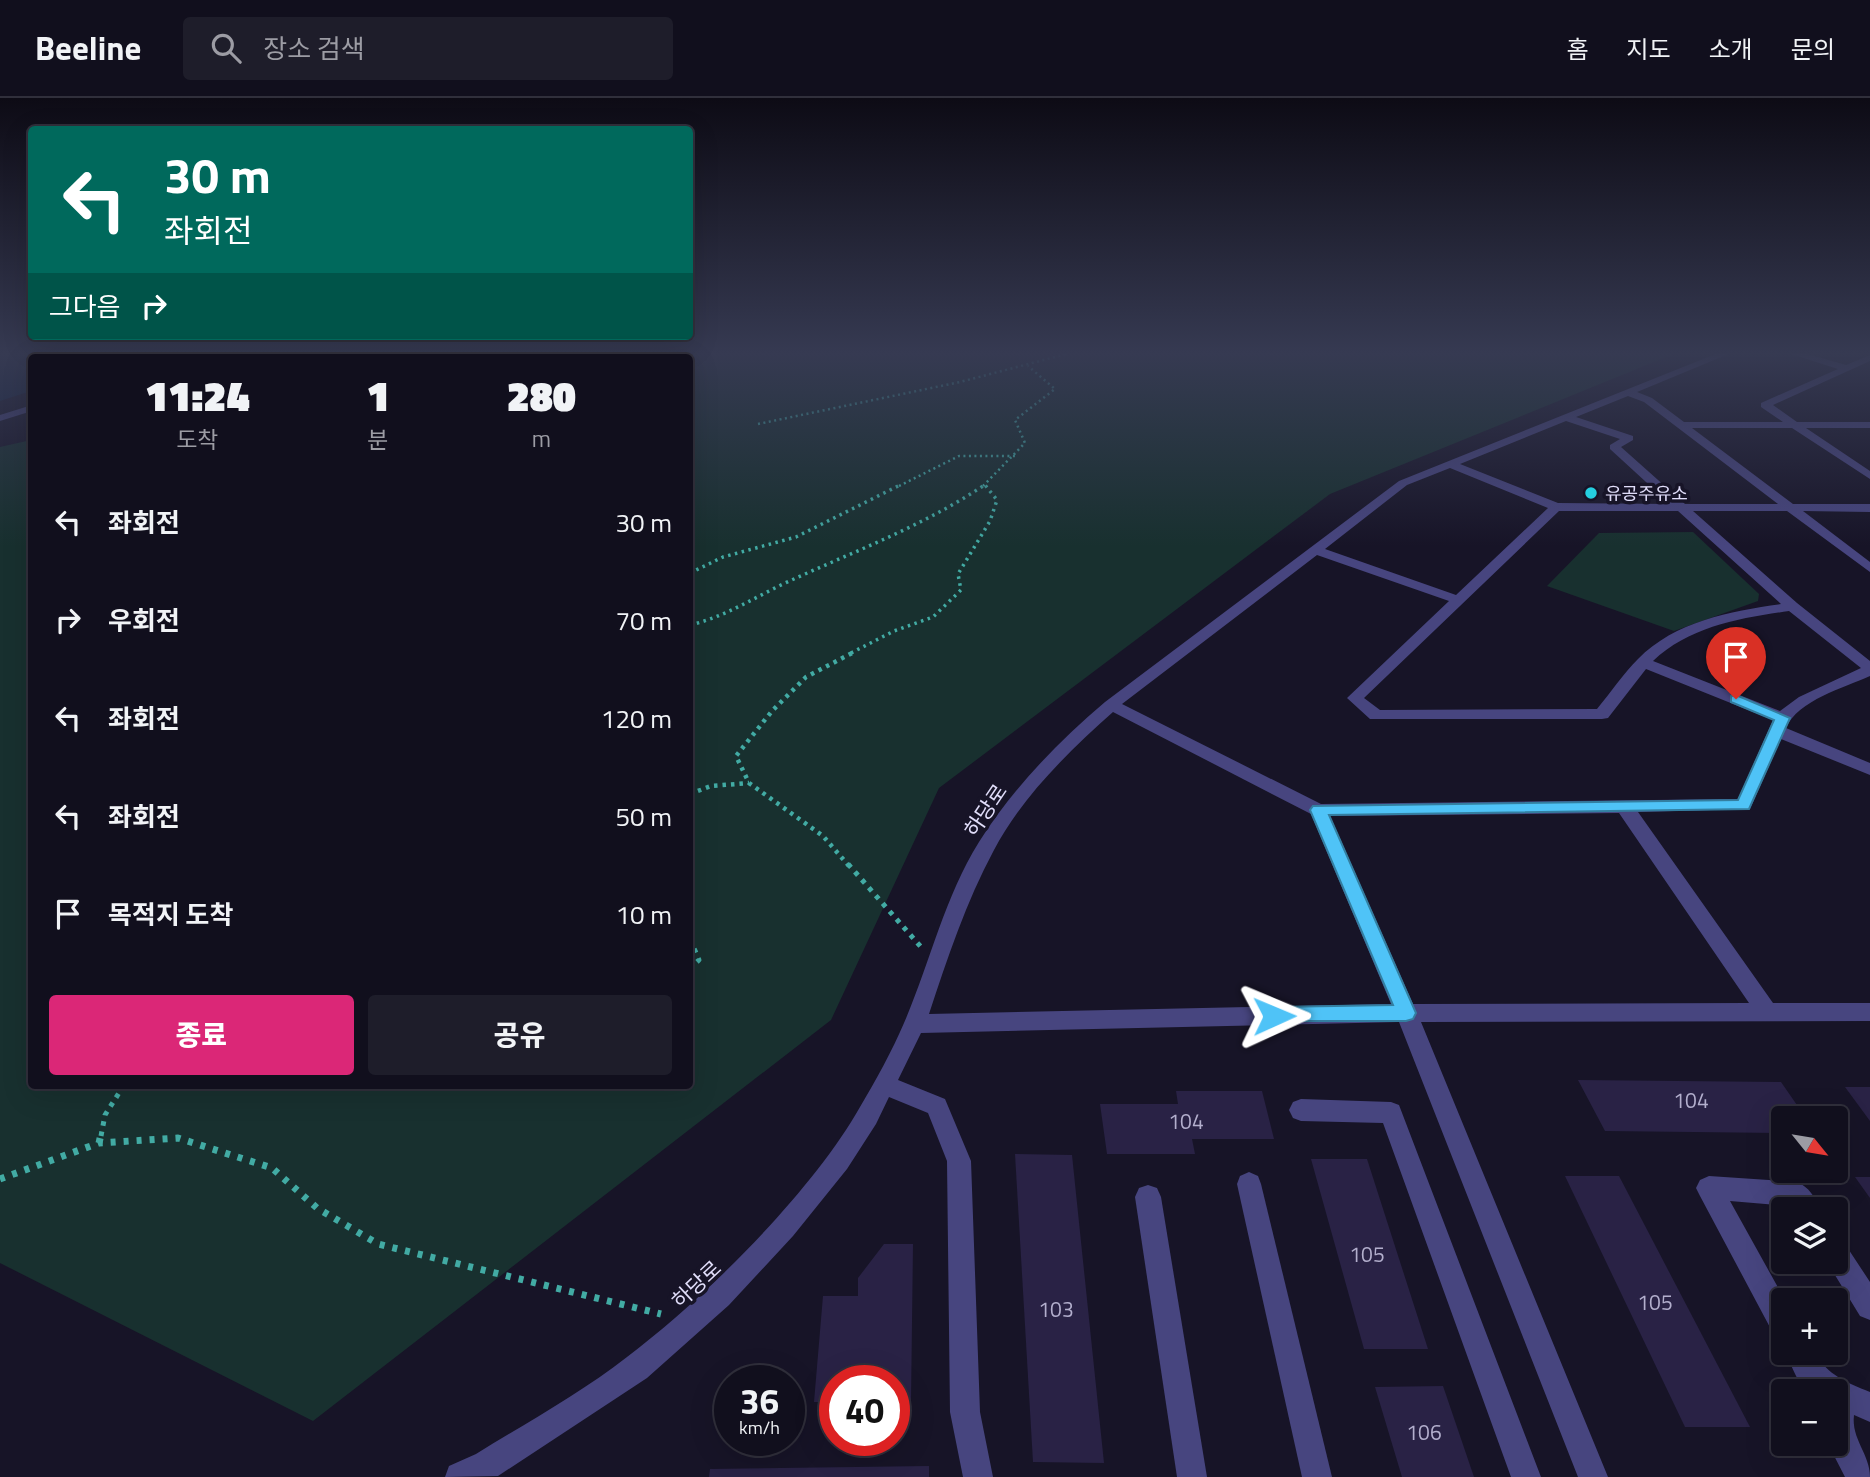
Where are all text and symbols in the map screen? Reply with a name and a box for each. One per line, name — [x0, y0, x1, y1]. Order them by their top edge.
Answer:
search box — [183, 17, 673, 80]
text: Beeline — [35, 23, 141, 73]
icon: search — [207, 29, 245, 67]
text: 장소 검색 — [263, 29, 365, 68]
text: 홈 — [1566, 31, 1588, 67]
text: 지도 — [1626, 31, 1671, 67]
text: 소개 — [1709, 31, 1753, 67]
text: 문의 — [1791, 31, 1835, 67]
text: 30 m — [164, 137, 271, 212]
icon: left — [49, 154, 140, 245]
text: 좌회전 — [164, 206, 252, 254]
text: 그다음 — [49, 287, 121, 326]
icon: right — [135, 287, 173, 325]
text: 11:24 — [145, 363, 250, 427]
text: 1 — [367, 363, 390, 427]
text: 280 — [507, 363, 576, 427]
text: m — [532, 421, 551, 456]
text: 도착 — [176, 422, 218, 457]
text: 분 — [368, 422, 389, 457]
place label: 유공주유소 — [1605, 480, 1688, 507]
marker: 유공주유소 — [1583, 485, 1599, 501]
icon: left — [49, 503, 87, 541]
text: 좌회전 — [108, 503, 180, 542]
text: 30 m — [615, 503, 672, 542]
icon: right — [49, 601, 87, 639]
text: 우회전 — [108, 601, 180, 640]
text: 70 m — [615, 601, 672, 640]
pin — [1706, 627, 1766, 699]
icon: arrive — [1717, 638, 1755, 676]
icon: left — [49, 699, 87, 737]
text: 좌회전 — [108, 699, 180, 738]
text: 120 m — [601, 699, 672, 738]
street label: 하당로 — [956, 777, 1014, 843]
icon: left — [49, 797, 87, 835]
text: 좌회전 — [108, 797, 180, 836]
text: 50 m — [615, 797, 672, 836]
icon: arrive — [49, 895, 87, 933]
text: 목적지 도착 — [108, 895, 233, 934]
text: 10 m — [615, 895, 672, 934]
position arrow — [1237, 979, 1311, 1053]
button: 종료 — [49, 995, 354, 1075]
button: 공유 — [368, 995, 672, 1075]
house number: 104 — [1673, 1084, 1709, 1116]
house number: 104 — [1168, 1105, 1204, 1137]
north arrow — [1771, 1106, 1848, 1183]
map controls — [1771, 1106, 1848, 1456]
button: layers — [1771, 1197, 1848, 1274]
house number: 105 — [1349, 1238, 1385, 1270]
street label: 하당로 — [664, 1253, 728, 1315]
house number: 105 — [1637, 1286, 1673, 1318]
button: + — [1771, 1288, 1848, 1365]
house number: 103 — [1038, 1293, 1074, 1325]
speed limit sign: 40 — [819, 1365, 910, 1456]
text: 36 — [740, 1374, 779, 1428]
button: − — [1771, 1379, 1848, 1456]
text: km/h — [739, 1414, 780, 1441]
house number: 106 — [1406, 1416, 1442, 1448]

